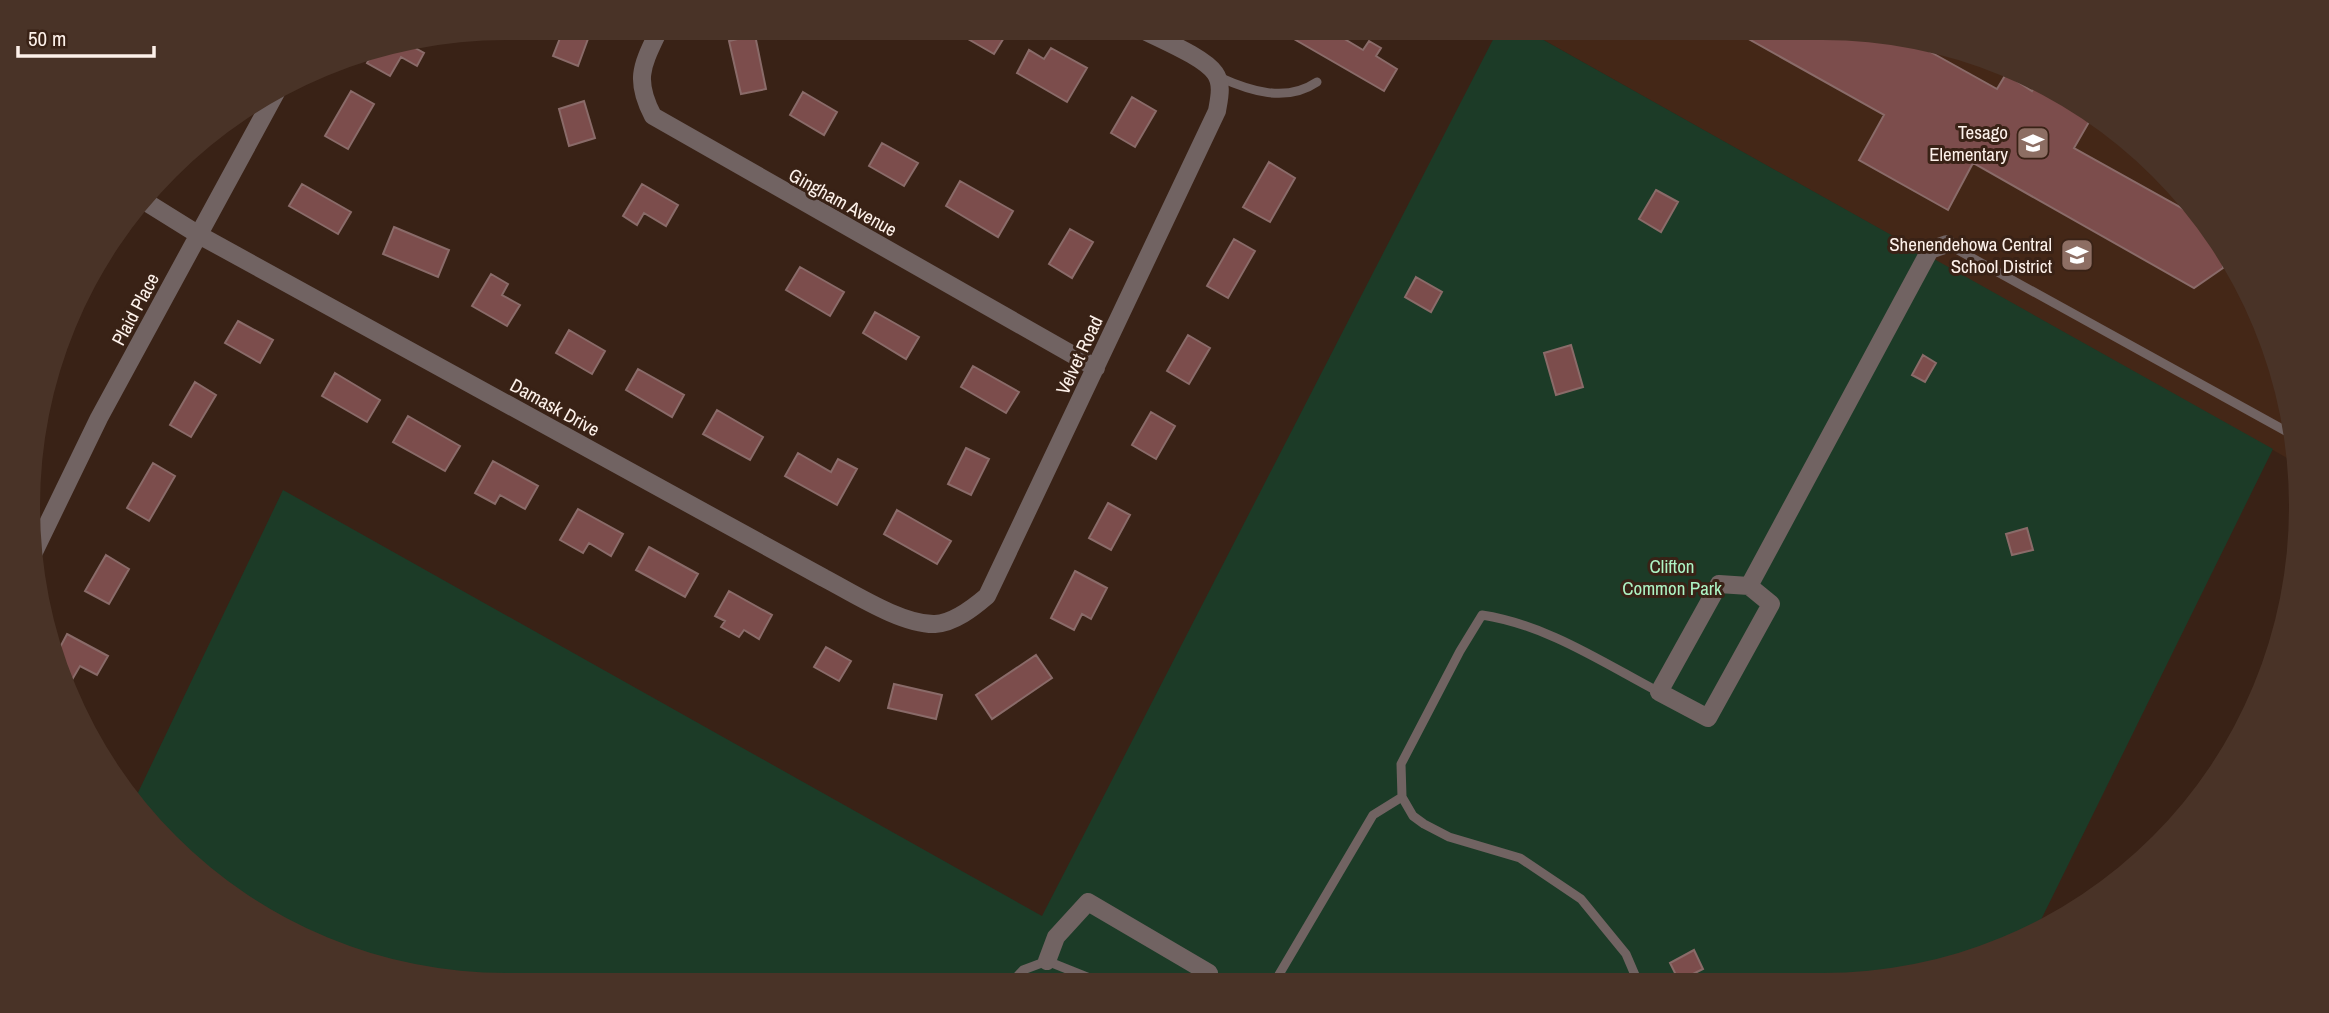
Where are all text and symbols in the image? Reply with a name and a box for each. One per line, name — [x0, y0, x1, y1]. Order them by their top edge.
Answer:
scale bar — [18, 14, 154, 58]
text: 50 m — [28, 24, 66, 53]
place label: Tesago Elementary — [1929, 119, 2008, 167]
school or university icon: Tesago Elementary — [2014, 124, 2052, 162]
street label: Gingham Avenue — [784, 162, 902, 242]
place label: Shenendehowa Central School District — [1889, 231, 2053, 279]
school or university icon: Shenendehowa Central School District — [2058, 236, 2096, 274]
street label: Plaid Place — [105, 268, 165, 350]
street label: Velvet Road — [1049, 311, 1109, 399]
street label: Damask Drive — [506, 372, 604, 442]
park label: Clifton Common Park — [1622, 553, 1722, 601]

